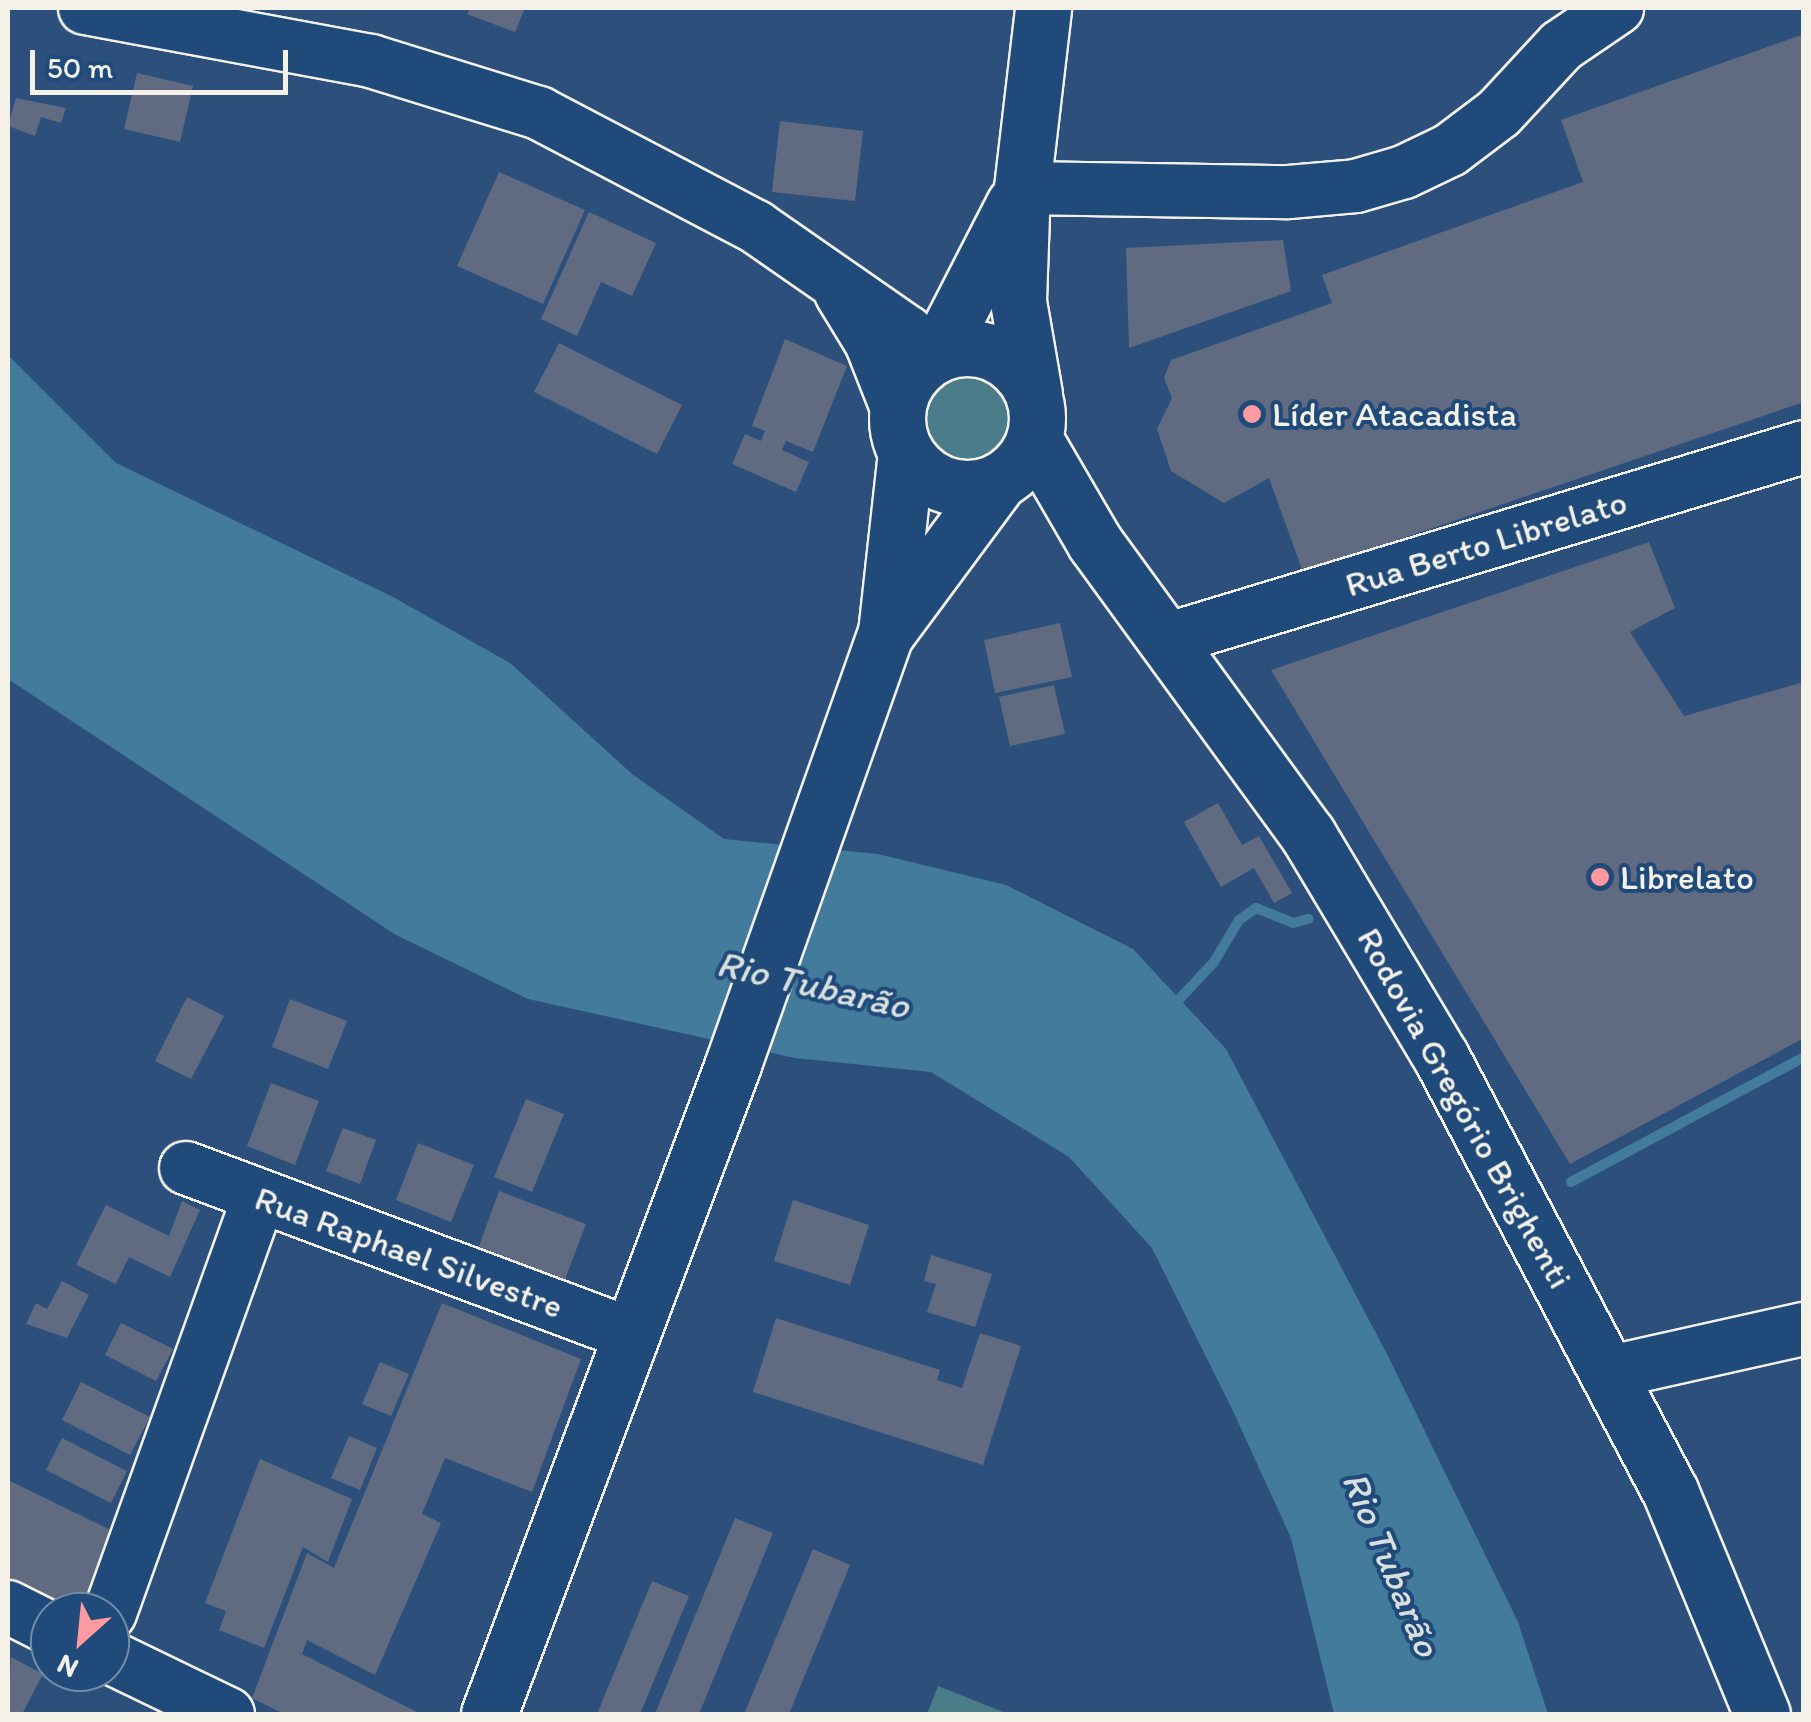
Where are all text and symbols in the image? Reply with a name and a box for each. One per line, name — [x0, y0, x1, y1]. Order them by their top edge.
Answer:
scale bar — [35, 30, 292, 92]
text: 50 m — [47, 49, 113, 86]
place label: Líder Atacadista — [1272, 393, 1517, 435]
marker: Líder Atacadista — [1241, 403, 1263, 425]
street label: Rua Berto Librelato — [1341, 480, 1631, 606]
place label: Librelato — [1620, 856, 1754, 898]
marker: Librelato — [1589, 866, 1611, 888]
street label: Rodovia Gregório Brighenti — [1348, 920, 1582, 1296]
water label: Rio Tubarão — [714, 941, 912, 1029]
street label: Rua Raphael Silvestre — [250, 1177, 568, 1327]
water label: Rio Tubarão — [1332, 1467, 1450, 1661]
north arrow — [30, 1592, 130, 1692]
text: N — [51, 1648, 83, 1686]

